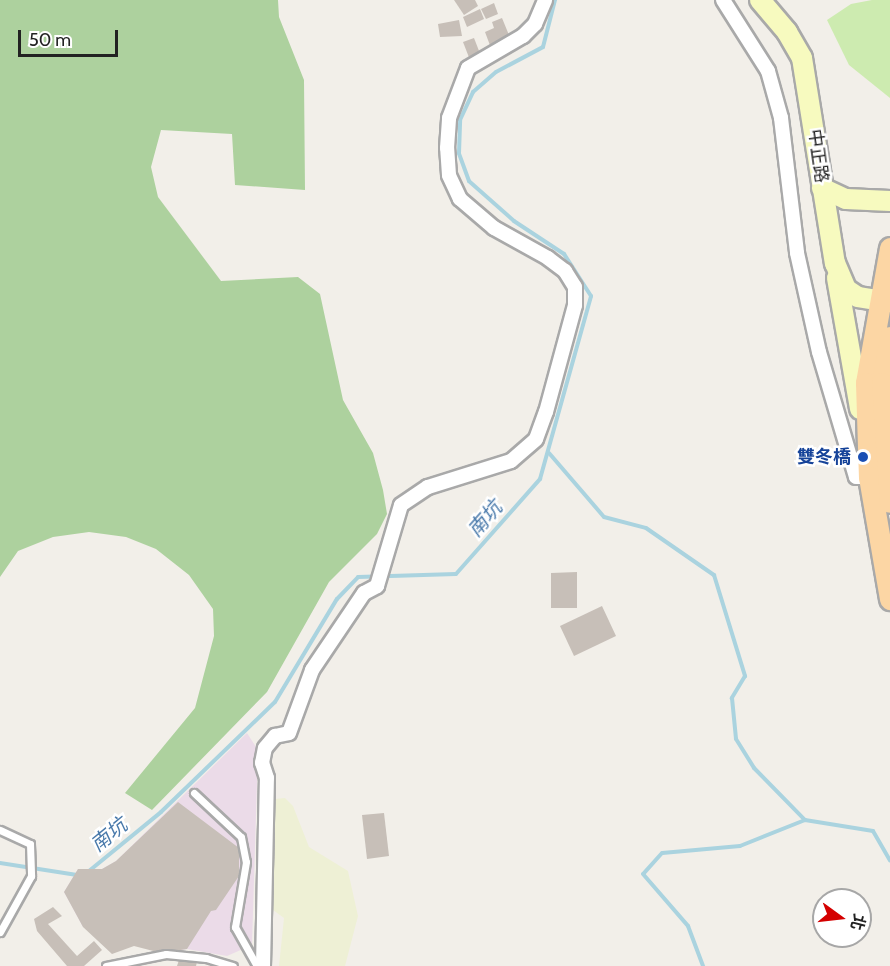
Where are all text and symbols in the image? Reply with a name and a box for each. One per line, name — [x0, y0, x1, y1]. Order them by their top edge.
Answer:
scale bar — [21, 18, 122, 56]
text: 50 m — [29, 29, 71, 51]
street label: 中正路 — [804, 128, 832, 184]
place label: 雙冬橋 — [797, 446, 851, 468]
marker: 雙冬橋 — [856, 450, 870, 464]
water label: 南坑 — [463, 496, 507, 542]
water label: 南坑 — [86, 813, 132, 857]
north arrow — [812, 888, 872, 948]
text: 北 — [847, 912, 869, 932]

